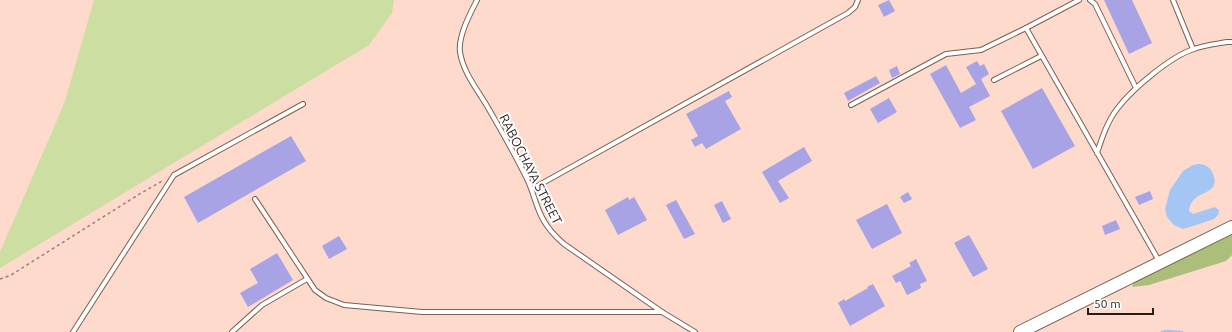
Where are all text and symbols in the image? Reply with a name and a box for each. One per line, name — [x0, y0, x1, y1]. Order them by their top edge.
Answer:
street label: RABOCHAYA STREET — [497, 112, 565, 226]
scale bar — [1088, 290, 1153, 316]
text: 50 m — [1094, 297, 1121, 310]

